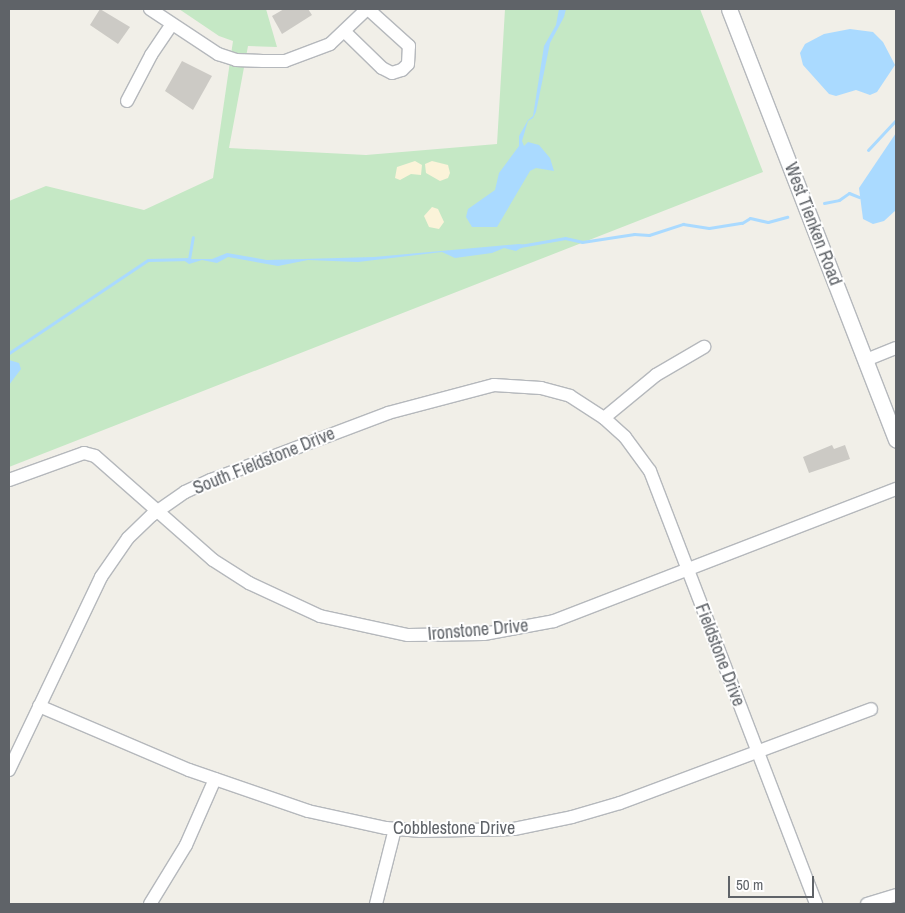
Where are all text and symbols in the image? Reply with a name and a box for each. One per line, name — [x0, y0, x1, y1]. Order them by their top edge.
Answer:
street label: West Tienken Road — [780, 160, 846, 288]
street label: South Fieldstone Drive — [190, 423, 338, 499]
street label: Fieldstone Drive — [691, 601, 749, 709]
street label: Ironstone Drive — [427, 615, 529, 645]
street label: Cobblestone Drive — [393, 817, 515, 839]
scale bar — [730, 866, 816, 898]
text: 50 m — [736, 874, 763, 895]

